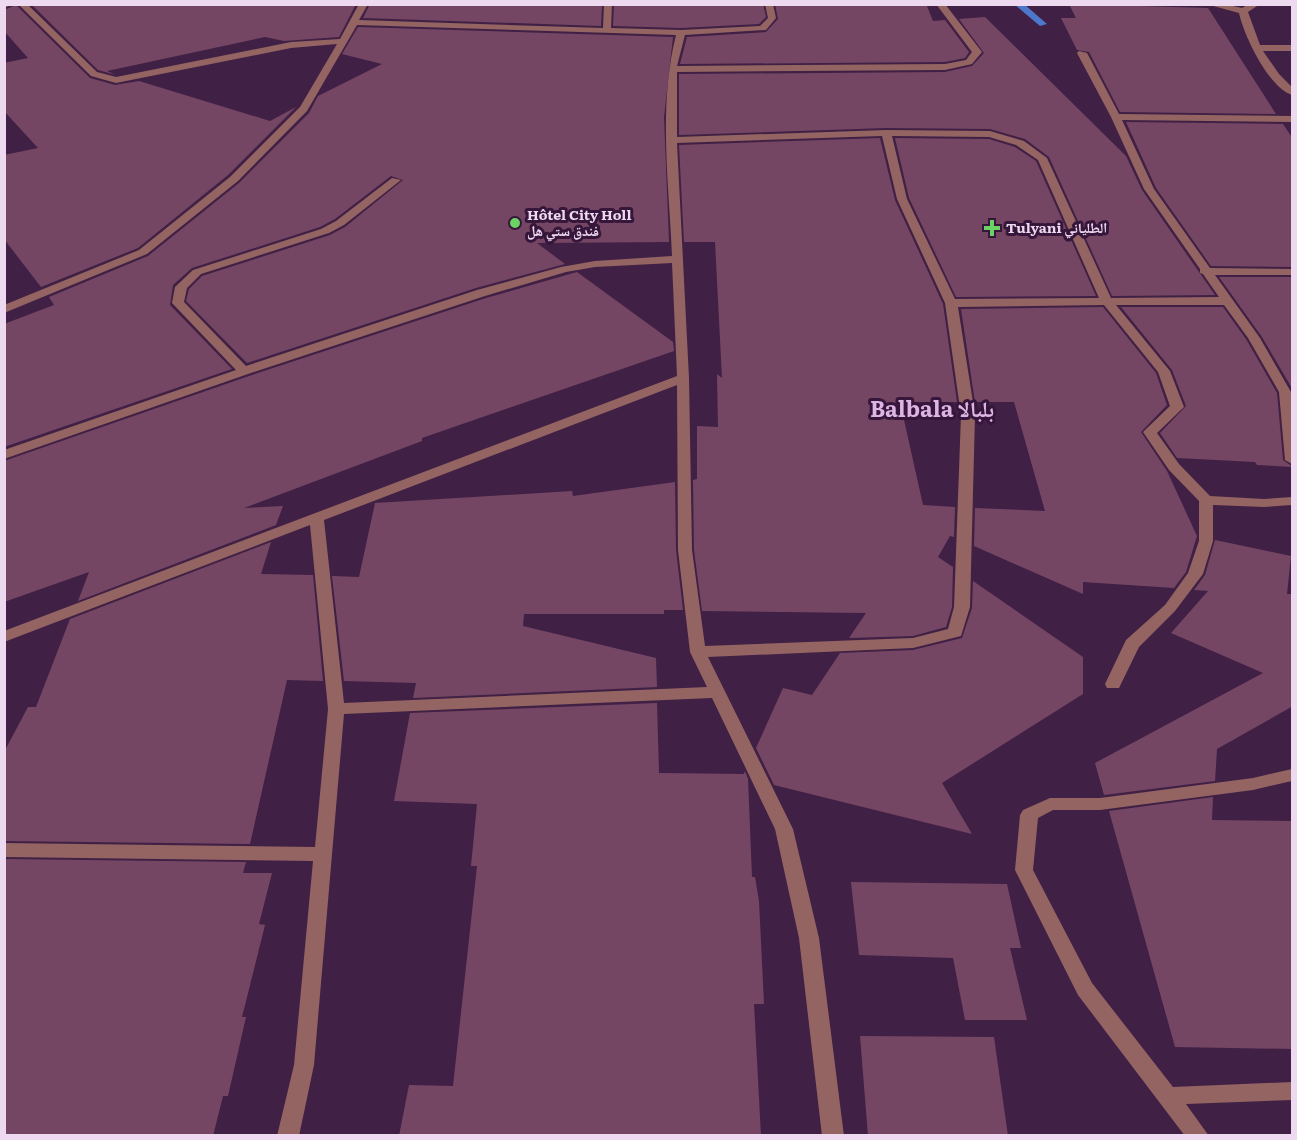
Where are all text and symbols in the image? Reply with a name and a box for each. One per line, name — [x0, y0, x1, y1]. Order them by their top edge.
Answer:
place label: Hôtel City Holl فندق ستي هل — [527, 204, 632, 242]
marker: Hôtel City Holl فندق ستي هل — [508, 216, 522, 230]
place label: Tulyani الطلياني — [1006, 217, 1107, 239]
marker: Tulyani الطلياني — [983, 219, 1001, 237]
district label: Balbala بلبالا — [870, 391, 994, 424]

